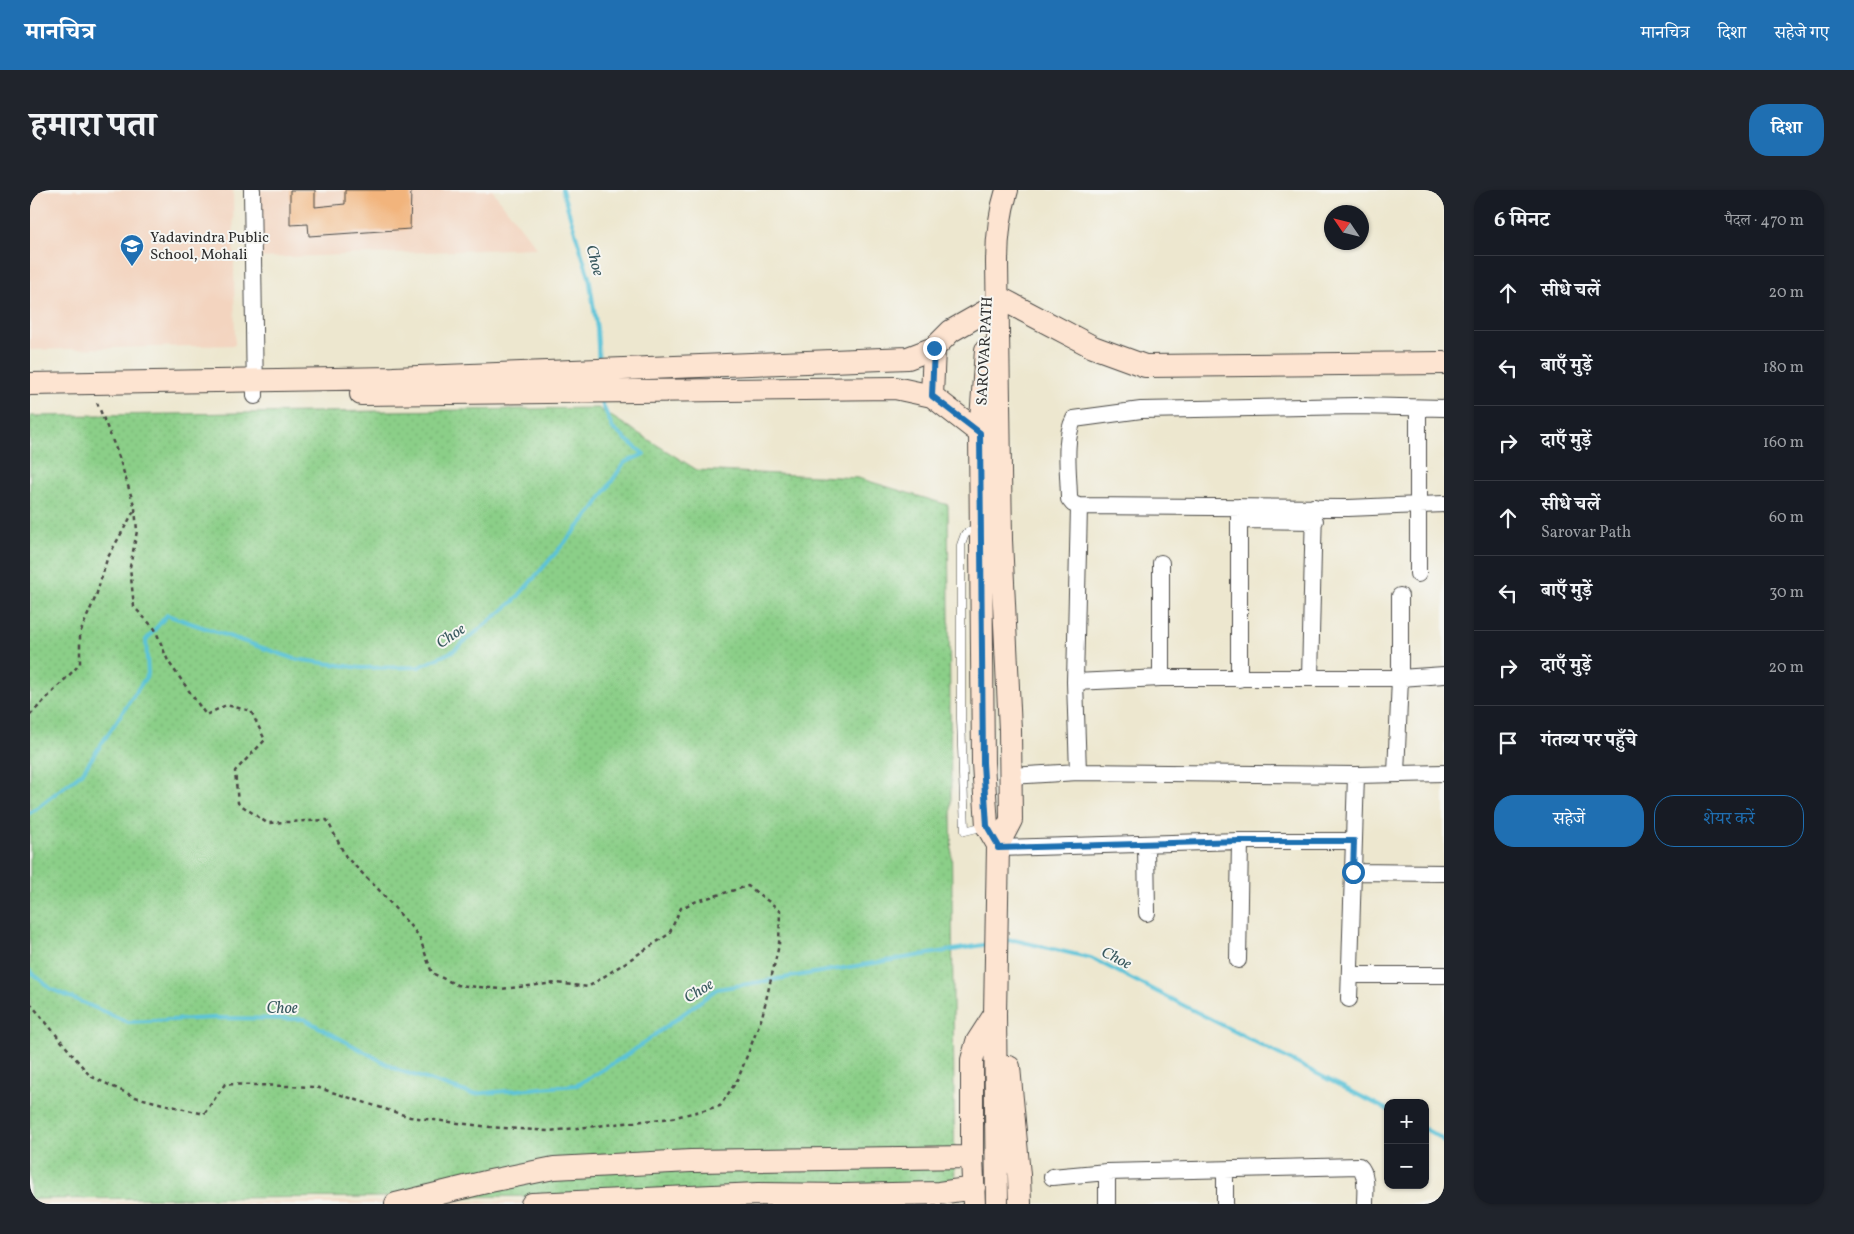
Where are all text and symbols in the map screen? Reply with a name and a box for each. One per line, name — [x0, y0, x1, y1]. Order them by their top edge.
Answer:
text: मानचित्र — [25, 16, 95, 50]
text: मानचित्र — [1641, 21, 1690, 46]
text: दिशा — [1718, 21, 1746, 46]
text: सहेजे गए — [1774, 21, 1829, 46]
text: हमारा पता — [30, 103, 156, 151]
button: दिशा — [1749, 104, 1824, 156]
north arrow — [1324, 205, 1369, 250]
text: 6 मिनट — [1494, 206, 1550, 235]
text: पैदल · 470 m — [1725, 210, 1804, 232]
place label: Yadavindra Public School, Mohali — [150, 228, 269, 266]
school or university icon: Yadavindra Public School, Mohali — [119, 233, 145, 267]
water label: Choe — [579, 243, 609, 279]
text: सीधे चलें — [1541, 278, 1600, 304]
icon: ahead — [1494, 279, 1522, 307]
text: 20 m — [1769, 282, 1804, 304]
street label: SAROVAR PATH — [972, 296, 999, 406]
route end — [923, 337, 946, 360]
text: बाएँ मुड़ें — [1541, 353, 1592, 379]
icon: left — [1494, 354, 1522, 382]
text: 180 m — [1763, 357, 1804, 379]
text: दाएँ मुड़ें — [1541, 428, 1591, 454]
icon: right — [1494, 429, 1522, 457]
text: 160 m — [1763, 432, 1804, 454]
text: सीधे चलें — [1541, 492, 1600, 518]
icon: ahead — [1494, 504, 1522, 532]
text: 60 m — [1769, 507, 1804, 529]
text: Sarovar Path — [1541, 522, 1631, 544]
text: बाएँ मुड़ें — [1541, 578, 1592, 604]
icon: left — [1494, 579, 1522, 607]
text: 30 m — [1769, 582, 1804, 604]
water label: Choe — [432, 619, 470, 655]
text: दाएँ मुड़ें — [1541, 653, 1591, 679]
icon: right — [1494, 654, 1522, 682]
text: 20 m — [1769, 657, 1804, 679]
text: गंतव्य पर पहुँचे — [1541, 728, 1636, 754]
icon: arrive — [1494, 729, 1522, 757]
button: सहेजें — [1494, 795, 1644, 847]
button: शेयर करें — [1654, 795, 1804, 847]
route start — [1342, 861, 1365, 884]
water label: Choe — [1097, 942, 1135, 976]
water label: Choe — [680, 974, 718, 1009]
water label: Choe — [266, 998, 298, 1020]
map controls — [1384, 1099, 1429, 1189]
button: + — [1384, 1099, 1429, 1144]
button: − — [1384, 1144, 1429, 1189]

